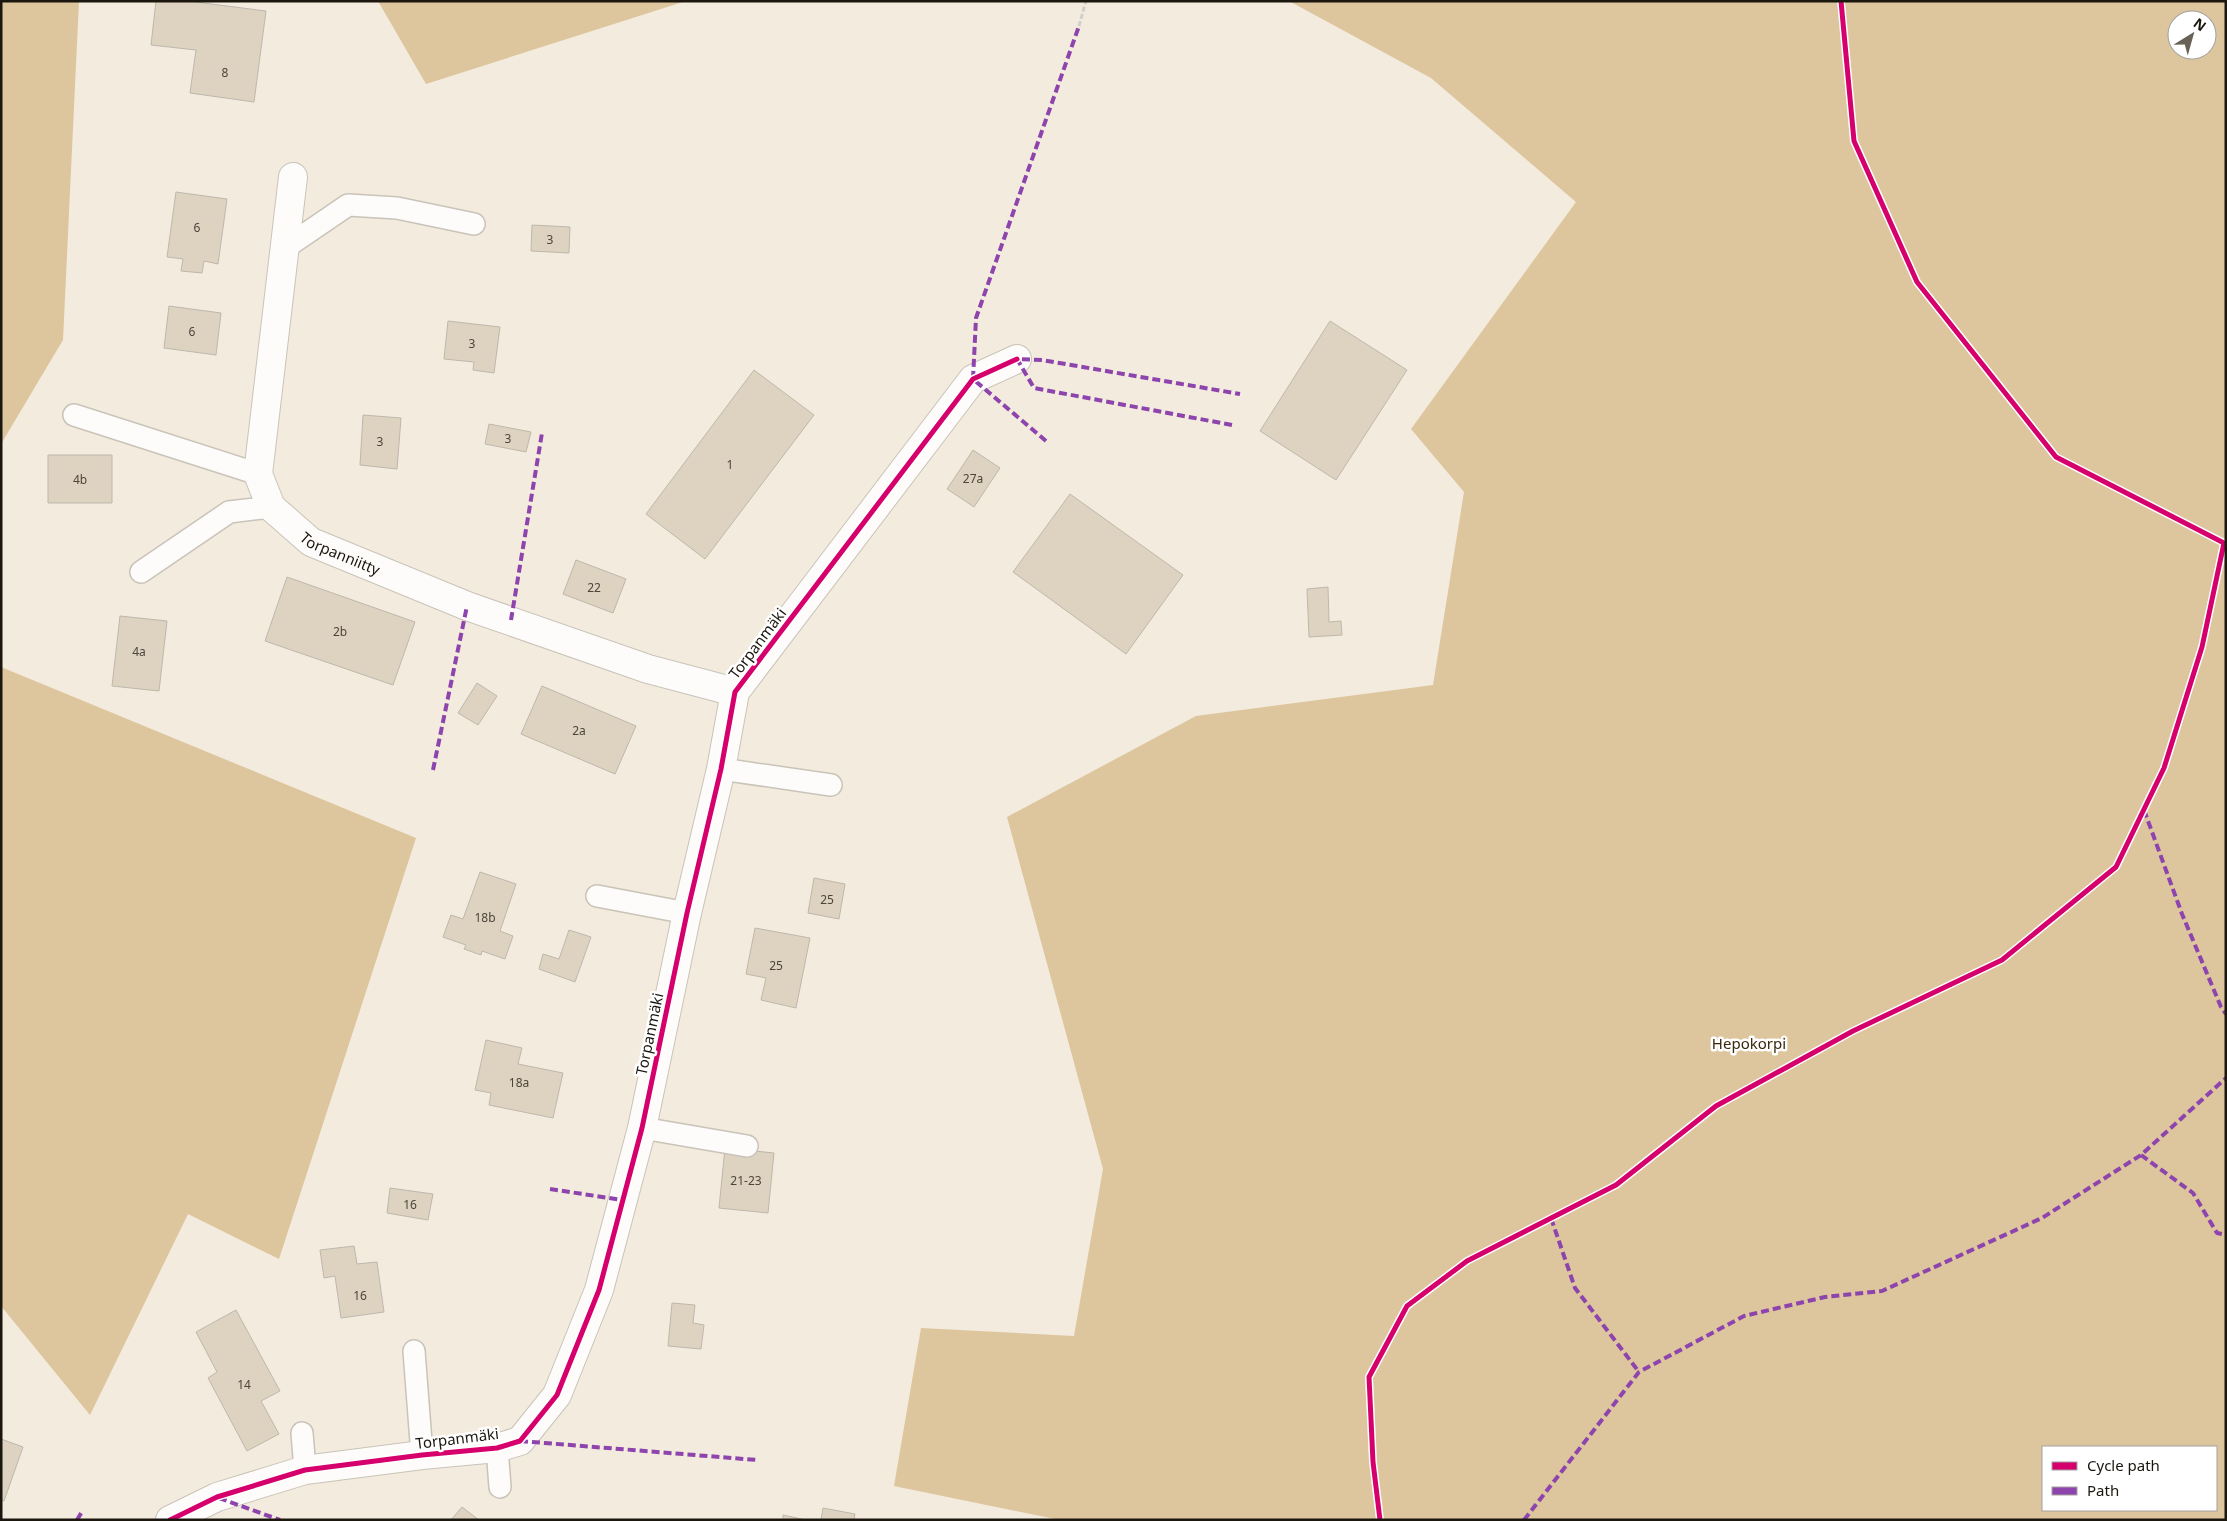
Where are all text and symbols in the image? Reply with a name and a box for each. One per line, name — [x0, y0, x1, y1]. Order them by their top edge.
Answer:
north arrow — [2167, 10, 2217, 60]
text: N — [2190, 13, 2210, 35]
house number: 8 — [222, 64, 229, 81]
house number: 6 — [194, 219, 201, 236]
house number: 3 — [547, 231, 554, 248]
house number: 6 — [189, 323, 196, 340]
house number: 3 — [469, 335, 476, 352]
house number: 3 — [505, 430, 512, 447]
house number: 3 — [377, 433, 384, 450]
house number: 1 — [727, 456, 733, 473]
house number: 27a — [963, 470, 983, 487]
house number: 4b — [73, 471, 87, 488]
street label: Torpanniitty — [296, 527, 383, 579]
house number: 22 — [587, 579, 601, 596]
street label: Torpanmäki — [724, 604, 790, 682]
house number: 2b — [333, 623, 347, 640]
house number: 4a — [132, 643, 146, 660]
house number: 2a — [572, 722, 586, 739]
house number: 25 — [820, 891, 834, 908]
house number: 18b — [474, 909, 496, 926]
house number: 25 — [769, 957, 783, 974]
street label: Torpanmäki — [631, 991, 667, 1077]
park label: Hepokorpi — [1712, 1033, 1786, 1053]
house number: 18a — [509, 1074, 529, 1091]
house number: 21-23 — [730, 1172, 762, 1189]
house number: 16 — [403, 1196, 417, 1213]
house number: 16 — [353, 1287, 367, 1304]
house number: 14 — [237, 1376, 251, 1393]
street label: Torpanmäki — [414, 1423, 500, 1453]
legend — [2042, 1446, 2217, 1511]
text: Cycle path — [2087, 1455, 2160, 1475]
text: Path — [2087, 1480, 2119, 1500]

